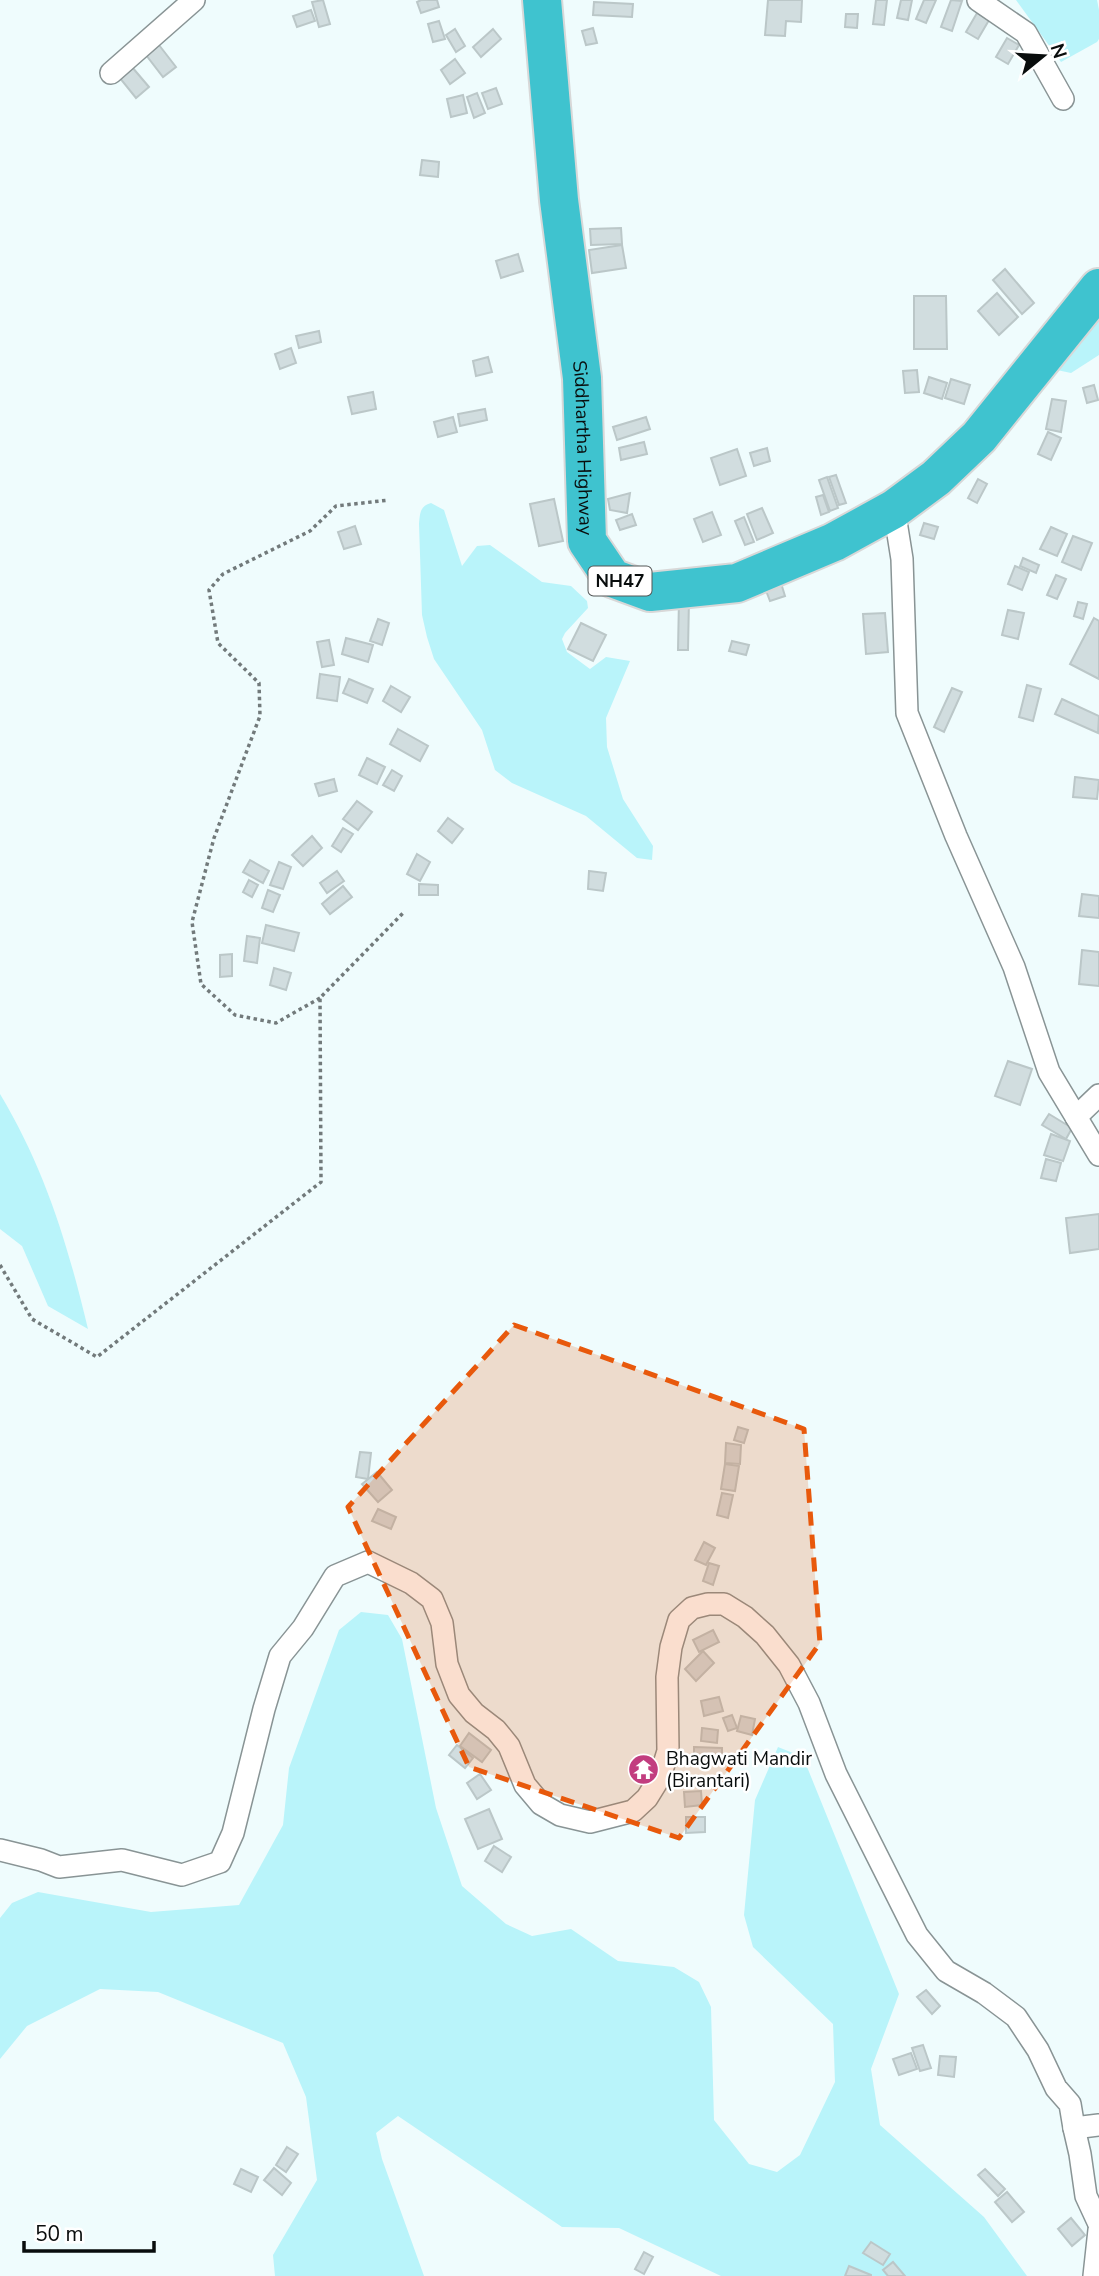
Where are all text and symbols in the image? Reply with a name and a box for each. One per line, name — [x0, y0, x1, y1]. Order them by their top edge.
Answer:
north arrow — [1008, 21, 1078, 91]
text: N — [1044, 40, 1073, 62]
street label: Siddhartha Highway — [566, 359, 599, 536]
road number: NH47 — [588, 566, 652, 596]
place label: Bhagwati Mandir (Birantari) — [666, 1746, 812, 1794]
temple icon: Bhagwati Mandir (Birantari) — [626, 1752, 660, 1786]
scale bar — [24, 2210, 154, 2254]
text: 50 m — [35, 2220, 84, 2248]

